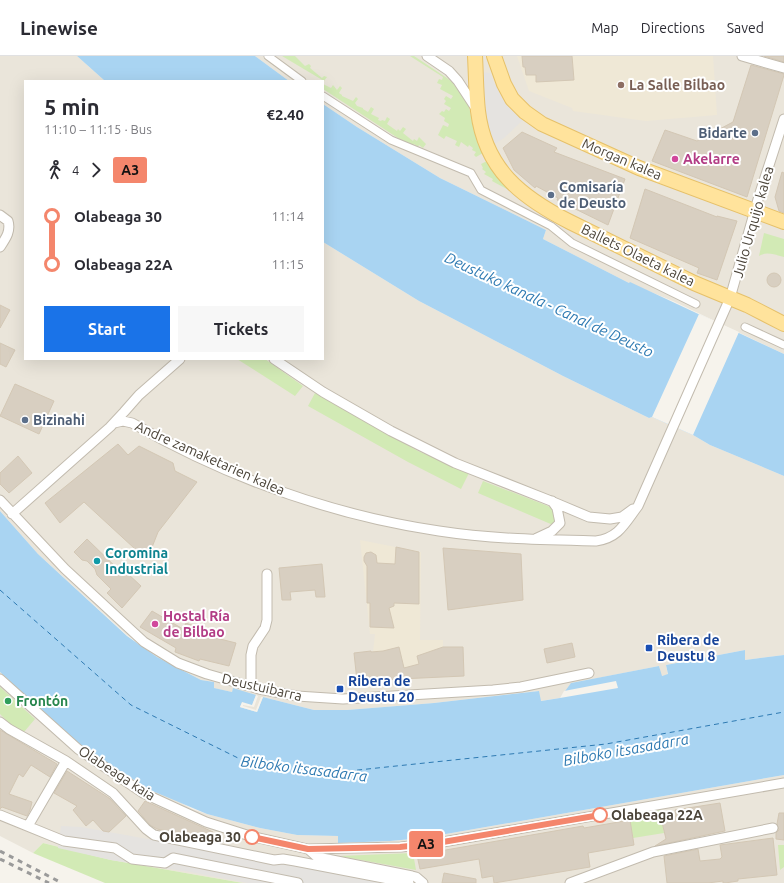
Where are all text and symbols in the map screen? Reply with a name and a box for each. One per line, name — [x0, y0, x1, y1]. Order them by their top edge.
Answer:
text: Linewise — [20, 17, 98, 39]
text: Map — [591, 20, 619, 36]
text: Directions — [641, 20, 705, 36]
text: Saved — [727, 20, 764, 36]
place label: La Salle Bilbao — [629, 77, 725, 93]
marker: La Salle Bilbao — [616, 80, 626, 90]
text: 5 min — [44, 94, 100, 119]
text: €2.40 — [266, 106, 304, 123]
text: 11:10 – 11:15 · Bus — [44, 122, 152, 136]
place label: Bidarte — [698, 125, 747, 141]
marker: Bidarte — [750, 128, 760, 138]
street label: Morgan kalea — [580, 135, 664, 183]
place label: Akelarre — [683, 151, 740, 167]
marker: Akelarre — [670, 154, 680, 164]
icon: walk — [44, 159, 66, 181]
icon: forward — [85, 159, 107, 181]
text: A3 — [121, 162, 139, 178]
text: 4 — [72, 163, 79, 177]
street label: Julio Urquijo kalea — [729, 164, 777, 280]
place label: Comisaría de Deusto — [559, 179, 626, 211]
marker: Comisaría de Deusto — [546, 190, 556, 200]
text: Olabeaga 30 — [74, 208, 162, 225]
text: 11:14 — [271, 209, 304, 223]
street label: Ballets Olaeta kalea — [579, 221, 697, 289]
water label: Deustuko kanala - Canal de Deusto — [442, 249, 656, 360]
text: Olabeaga 22A — [74, 256, 172, 273]
text: 11:15 — [271, 257, 304, 271]
button: Start — [44, 306, 170, 352]
button: Tickets — [178, 306, 304, 352]
place label: Bizinahi — [33, 412, 85, 428]
marker: Bizinahi — [20, 415, 30, 425]
street label: Andre zamaketarien kalea — [133, 418, 287, 498]
place label: Coromina Industrial — [105, 545, 168, 577]
marker: Coromina Industrial — [92, 556, 102, 566]
place label: Hostal Ría de Bilbao — [163, 608, 230, 640]
marker: Hostal Ría de Bilbao — [150, 619, 160, 629]
place label: Ribera de Deustu 8 — [657, 632, 720, 664]
marker: Ribera de Deustu 8 — [644, 643, 654, 653]
street label: Deustuibarra — [220, 670, 304, 704]
place label: Ribera de Deustu 20 — [348, 673, 415, 705]
marker: Ribera de Deustu 20 — [335, 684, 345, 694]
place label: Frontón — [16, 693, 68, 709]
marker: Frontón — [3, 696, 13, 706]
water label: Bilboko itsasadarra — [562, 730, 690, 769]
street label: Olabeaga kaia — [76, 742, 158, 804]
water label: Bilboko itsasadarra — [240, 752, 368, 785]
marker: Olabeaga 22A — [592, 807, 608, 823]
place label: Olabeaga 22A — [611, 807, 703, 823]
place label: Olabeaga 30 — [159, 829, 241, 845]
marker: Olabeaga 30 — [244, 829, 260, 845]
line badge: A3 — [408, 831, 444, 857]
text: A3 — [417, 836, 435, 852]

